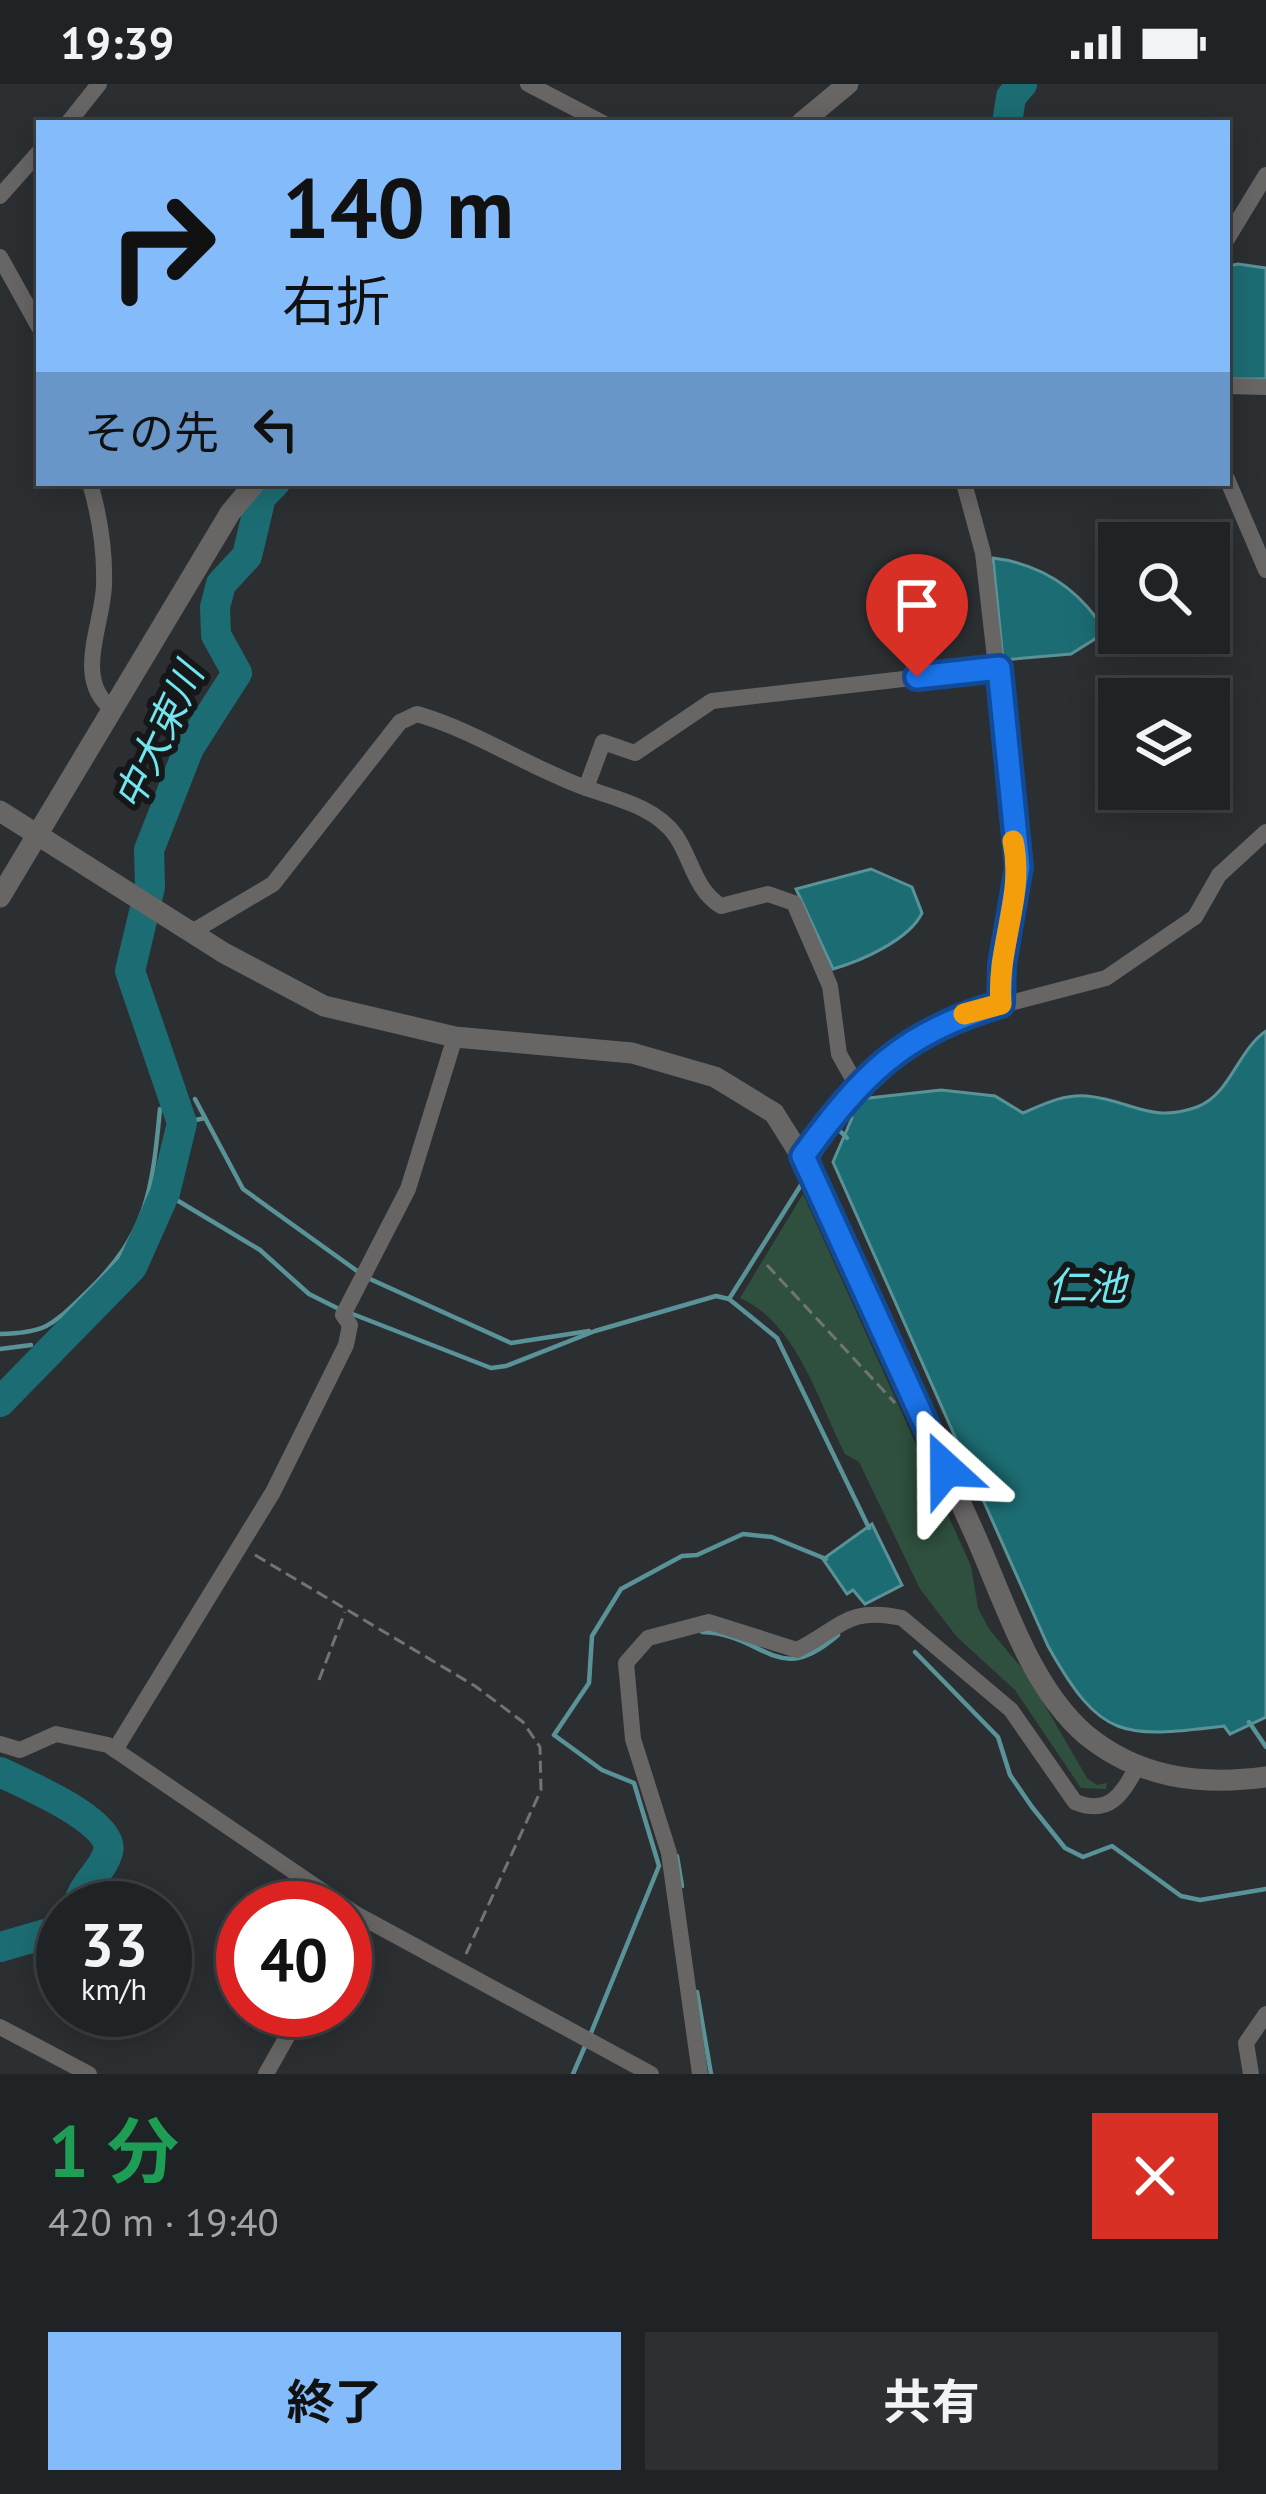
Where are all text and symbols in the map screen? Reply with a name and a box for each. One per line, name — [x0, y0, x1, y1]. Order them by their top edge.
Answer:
text: 19:39 — [60, 13, 174, 71]
text: 140 m — [282, 152, 514, 261]
icon: right — [84, 168, 240, 324]
text: 右折 — [282, 266, 390, 336]
icon: left — [243, 396, 309, 462]
text: その先 — [84, 403, 219, 461]
map controls — [1098, 522, 1230, 810]
button: search — [1098, 522, 1230, 654]
pin — [866, 554, 968, 677]
icon: arrive — [884, 572, 950, 638]
water label: 中大束川 — [102, 651, 216, 817]
button: layers — [1098, 678, 1230, 810]
water label: 仁池 — [1048, 1260, 1130, 1311]
position arrow — [883, 1406, 1009, 1532]
speed limit sign: 40 — [216, 1881, 372, 2037]
text: 33 — [80, 1905, 148, 1983]
text: km/h — [81, 1969, 147, 2008]
text: 1 分 — [48, 2104, 179, 2197]
button: close — [1092, 2113, 1218, 2239]
text: 420 m · 19:40 — [48, 2196, 279, 2247]
button: 終了 — [48, 2332, 621, 2470]
button: 共有 — [645, 2332, 1218, 2470]

